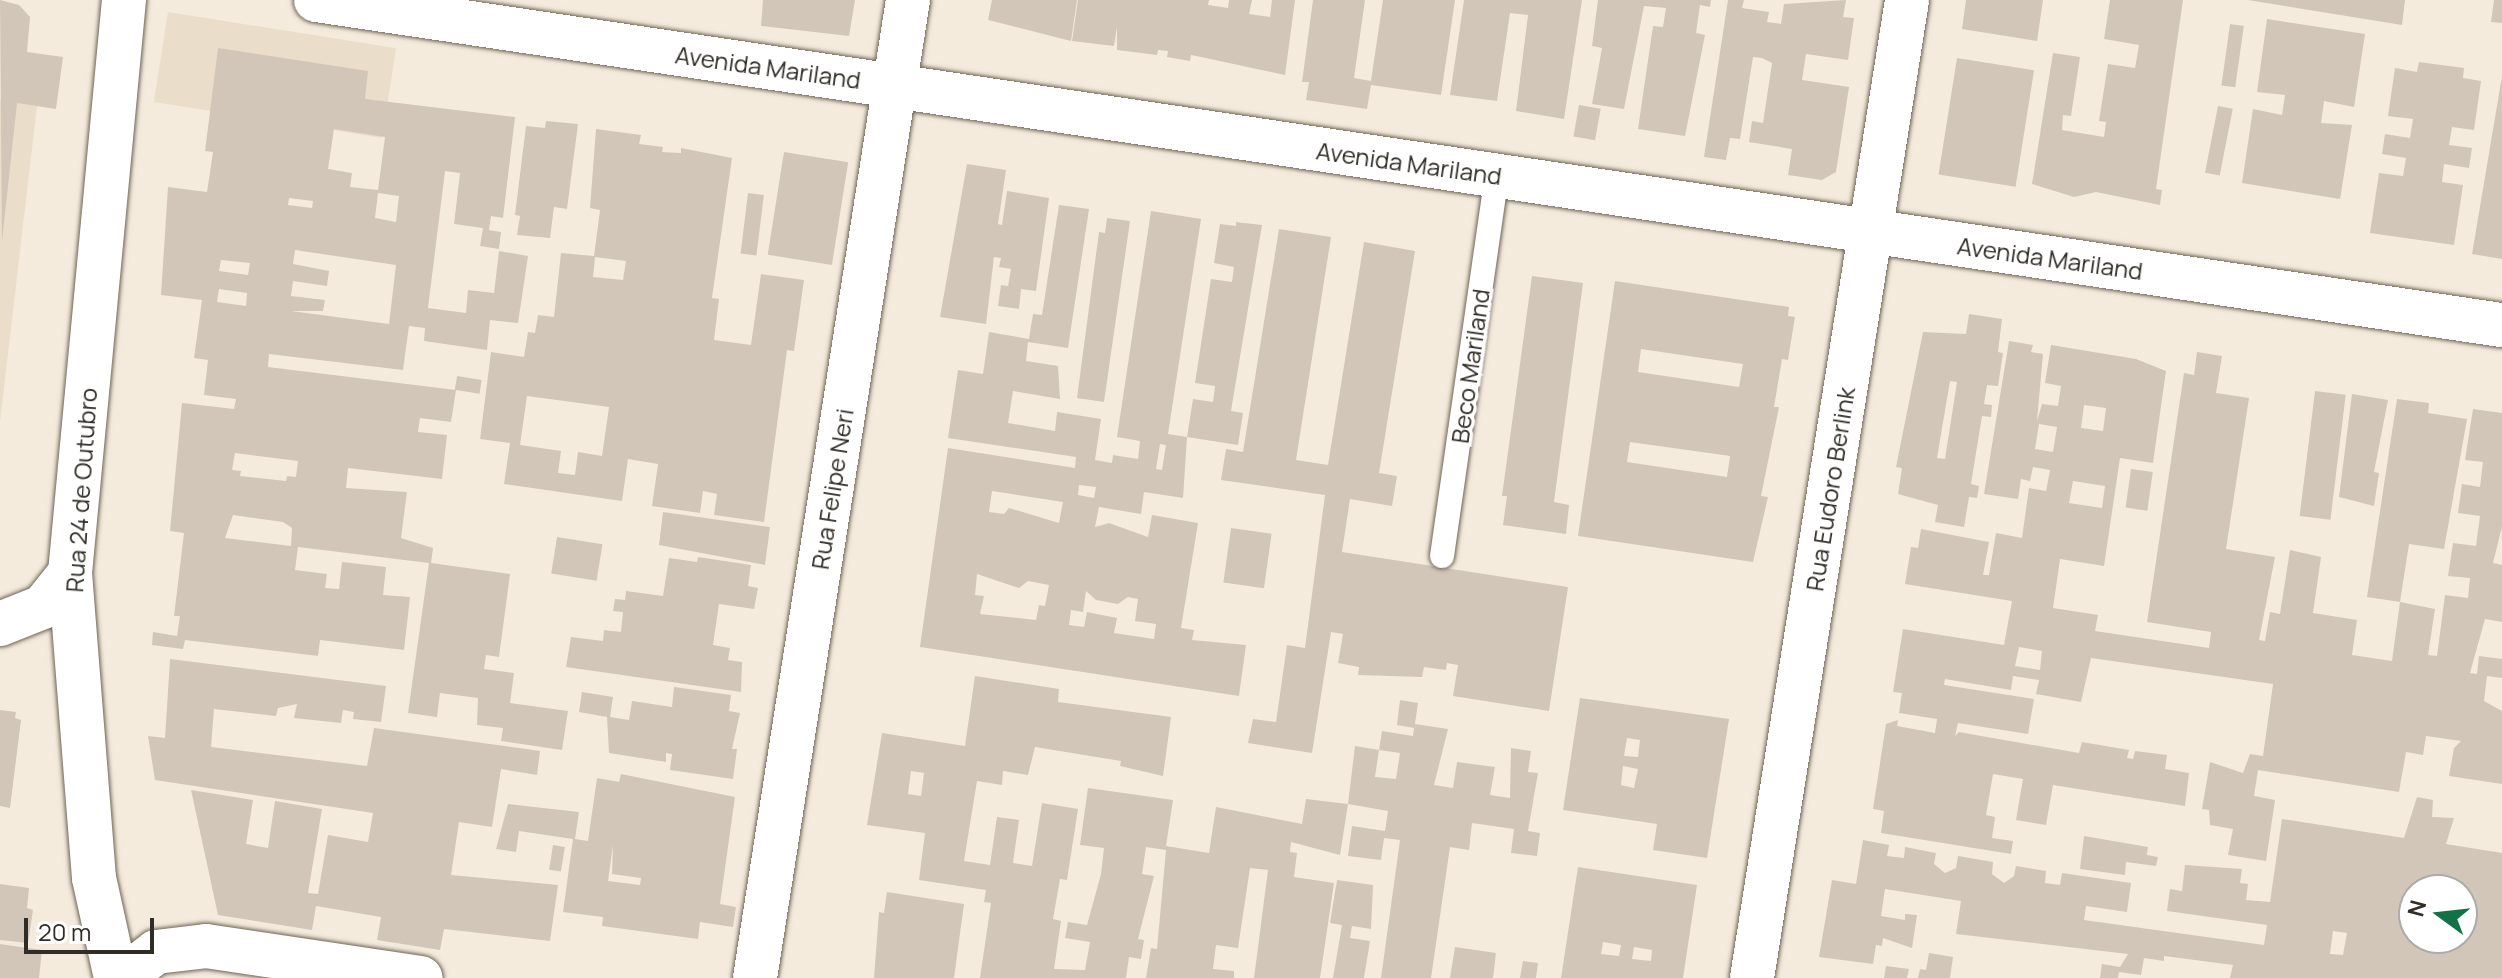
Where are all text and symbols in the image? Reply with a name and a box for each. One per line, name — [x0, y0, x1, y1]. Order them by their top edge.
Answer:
street label: Avenida Mariland — [673, 40, 863, 94]
street label: Avenida Mariland — [1314, 136, 1504, 190]
street label: Avenida Mariland — [1955, 231, 2145, 285]
street label: Beco Mariland — [1445, 287, 1495, 445]
street label: Rua Eudoro Berlink — [1800, 385, 1860, 593]
street label: Rua 24 de Outubro — [59, 387, 103, 593]
street label: Rua Felipe Neri — [805, 407, 859, 571]
north arrow — [2398, 874, 2478, 954]
text: N — [2400, 897, 2433, 920]
scale bar — [28, 902, 158, 952]
text: 20 m — [38, 915, 91, 948]

